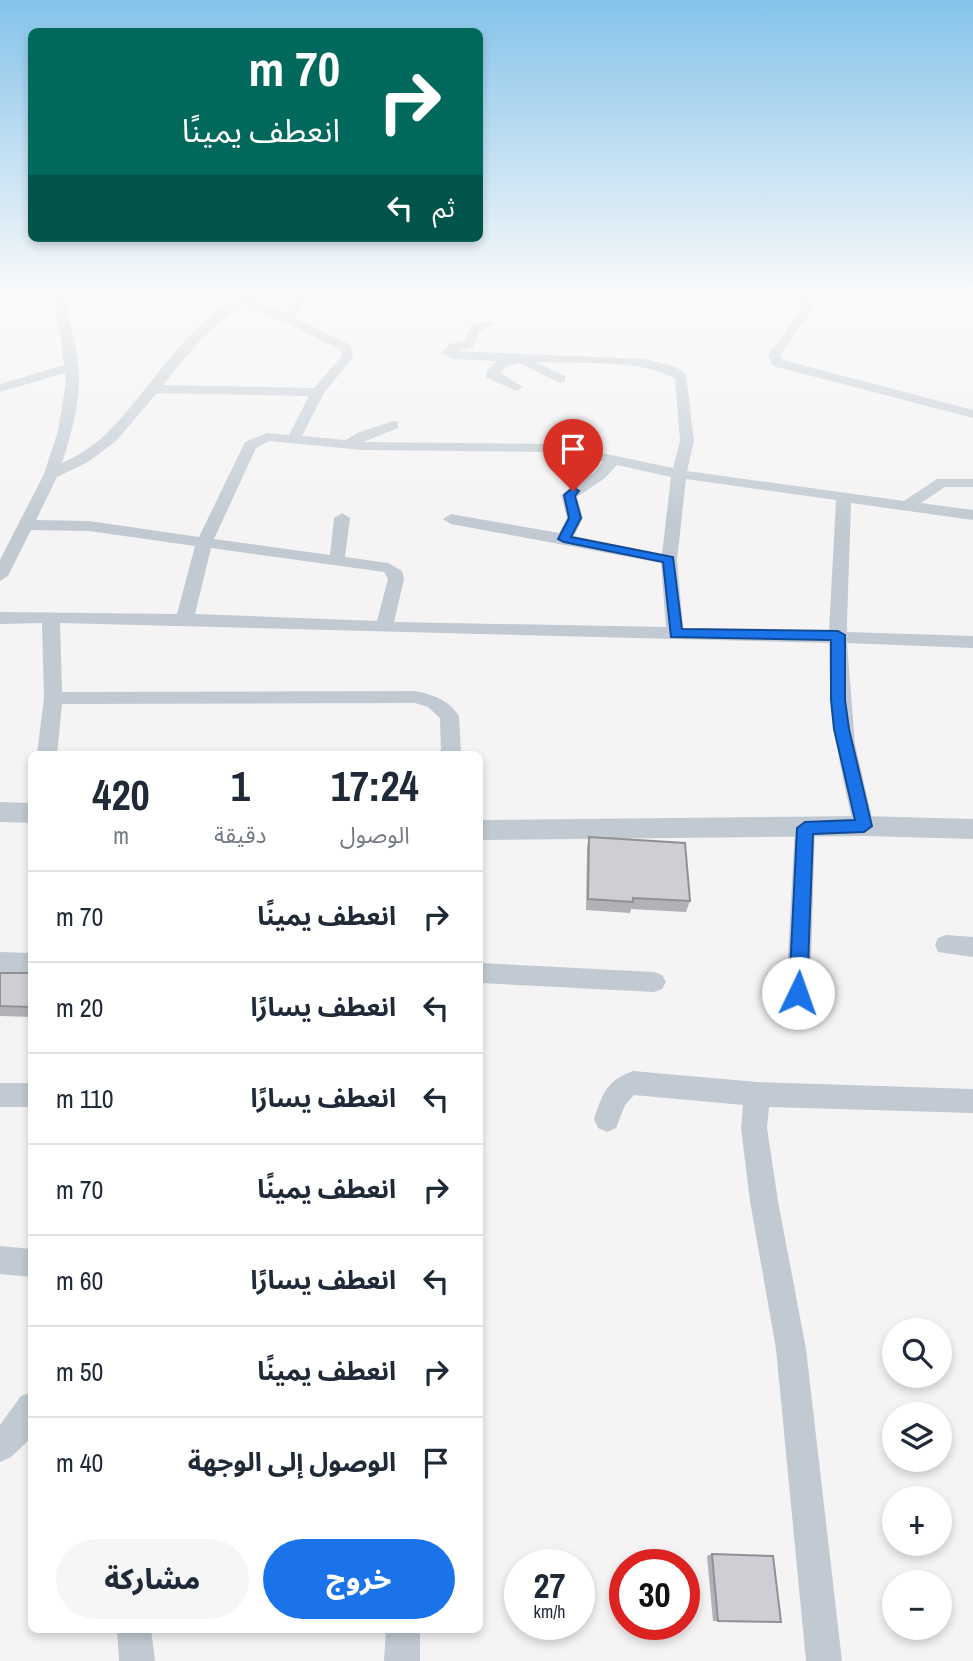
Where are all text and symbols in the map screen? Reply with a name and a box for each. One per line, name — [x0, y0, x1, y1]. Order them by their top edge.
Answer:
text: 70 m — [248, 35, 340, 101]
icon: right — [364, 56, 455, 147]
text: انعطف يمينًا — [182, 109, 340, 152]
icon: left — [381, 189, 419, 227]
text: ثم — [433, 190, 455, 225]
pin — [543, 419, 603, 491]
icon: arrive — [554, 430, 592, 468]
text: 1 — [231, 758, 250, 814]
text: 17:24 — [331, 758, 419, 814]
text: 420 — [92, 767, 150, 823]
text: دقيقة — [214, 819, 266, 850]
text: الوصول — [340, 819, 410, 850]
text: m — [113, 820, 129, 851]
text: انعطف يمينًا — [257, 898, 396, 933]
icon: right — [417, 898, 455, 936]
text: 70 m — [56, 899, 103, 934]
position arrow — [761, 956, 835, 1030]
text: انعطف يسارًا — [250, 989, 396, 1024]
icon: left — [417, 989, 455, 1027]
text: 20 m — [56, 990, 103, 1025]
text: انعطف يسارًا — [250, 1080, 396, 1115]
icon: left — [417, 1080, 455, 1118]
text: 110 m — [56, 1081, 114, 1116]
text: انعطف يمينًا — [257, 1171, 396, 1206]
icon: right — [417, 1171, 455, 1209]
text: 70 m — [56, 1172, 103, 1207]
text: انعطف يسارًا — [250, 1262, 396, 1297]
icon: left — [417, 1262, 455, 1300]
text: 60 m — [56, 1263, 103, 1298]
map controls — [882, 1318, 952, 1640]
button: search — [882, 1318, 952, 1388]
text: انعطف يمينًا — [257, 1353, 396, 1388]
icon: right — [417, 1353, 455, 1391]
text: 50 m — [56, 1354, 103, 1389]
button: layers — [882, 1402, 952, 1472]
text: الوصول إلى الوجهة — [188, 1444, 396, 1479]
icon: arrive — [417, 1444, 455, 1482]
text: 40 m — [56, 1445, 103, 1480]
button: + — [882, 1486, 952, 1556]
button: مشاركة — [56, 1539, 249, 1619]
button: خروج — [263, 1539, 455, 1619]
speed limit sign: 30 — [609, 1549, 700, 1640]
text: 27 — [534, 1562, 565, 1609]
button: − — [882, 1570, 952, 1640]
text: km/h — [534, 1599, 566, 1624]

